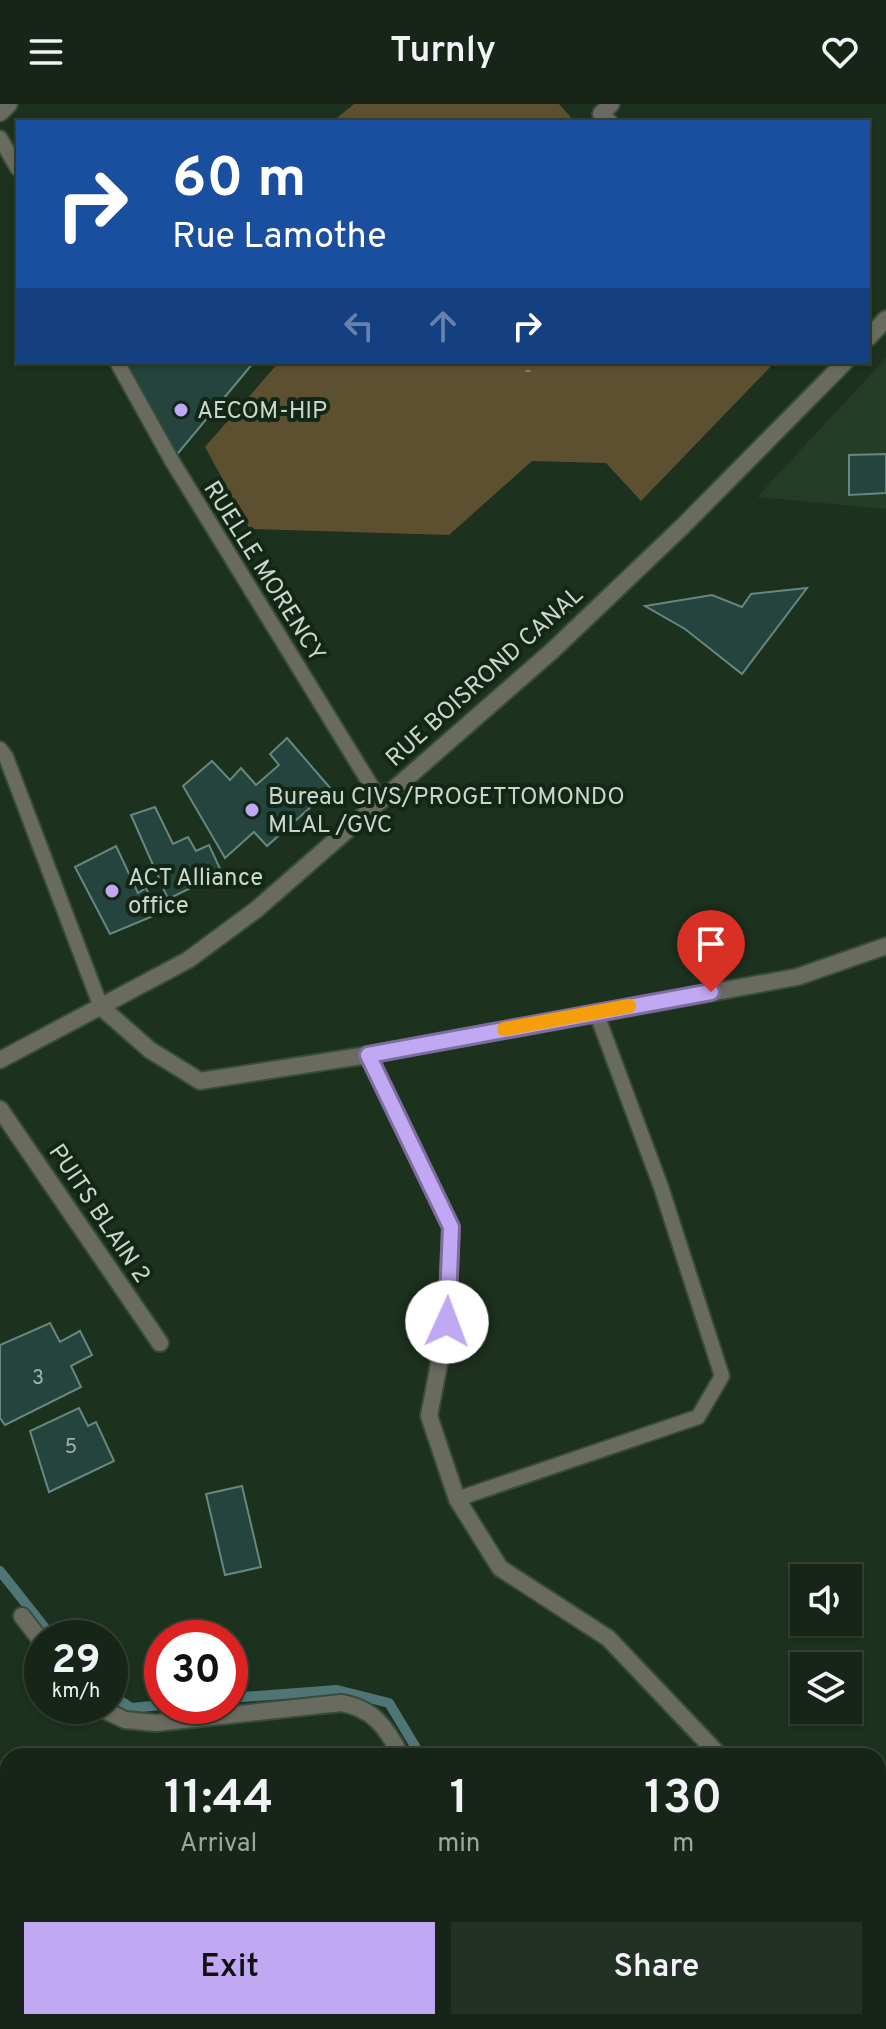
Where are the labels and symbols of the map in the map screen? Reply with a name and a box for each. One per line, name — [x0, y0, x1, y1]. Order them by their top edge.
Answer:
place label: AECOM-HIP — [197, 397, 327, 427]
marker: AECOM-HIP — [172, 401, 190, 419]
street label: RUELLE MORENCY — [196, 476, 331, 668]
street label: RUE BOISROND CANAL — [380, 581, 590, 774]
place label: Bureau CIVS/PROGETTOMONDO MLAL /GVC — [268, 783, 625, 841]
marker: Bureau CIVS/PROGETTOMONDO MLAL /GVC — [243, 801, 261, 819]
place label: ACT Alliance office — [128, 864, 263, 922]
marker: ACT Alliance office — [103, 882, 121, 900]
pin — [677, 910, 745, 992]
street label: PUITS BLAIN 2 — [41, 1139, 156, 1289]
position arrow — [405, 1280, 489, 1364]
house number: 3 — [32, 1366, 44, 1392]
house number: 5 — [65, 1435, 77, 1461]
speed limit sign: 30 — [144, 1620, 248, 1724]

